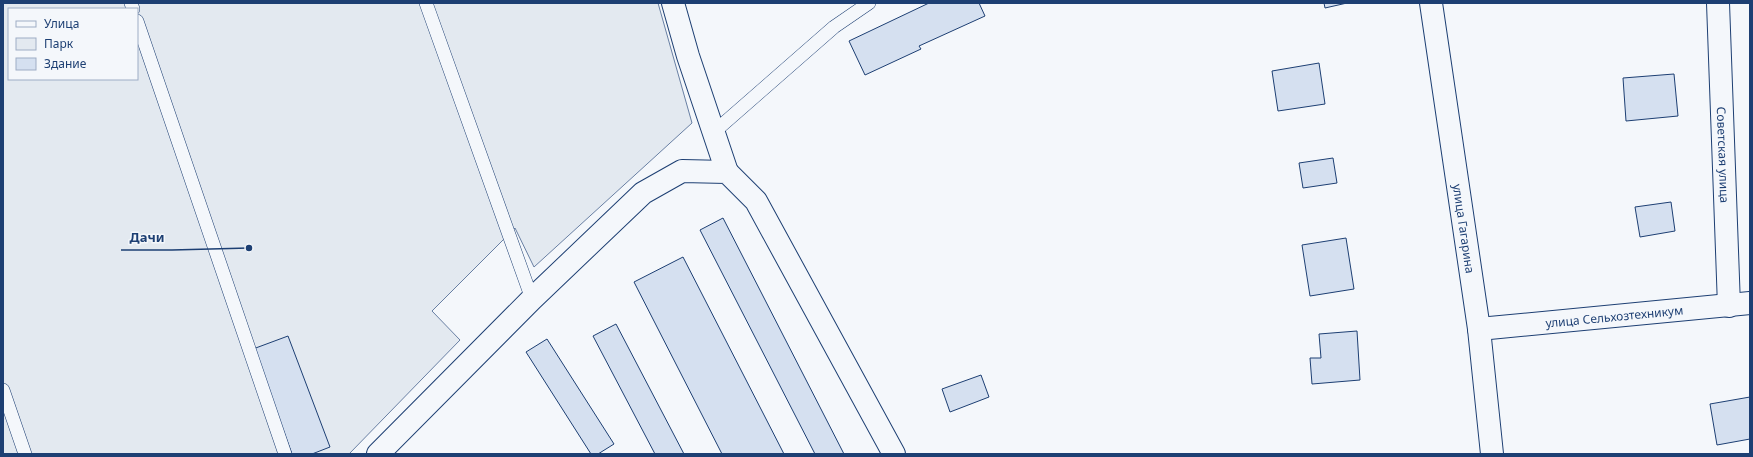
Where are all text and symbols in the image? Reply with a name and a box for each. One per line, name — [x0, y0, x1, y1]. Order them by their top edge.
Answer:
legend — [8, 8, 138, 80]
text: Улица — [44, 15, 79, 32]
text: Парк — [44, 35, 74, 52]
text: Здание — [44, 55, 87, 72]
street label: Советская улица — [1713, 106, 1734, 203]
street label: улица Гагарина — [1449, 183, 1479, 274]
callout: Дачи — [121, 225, 172, 250]
text: Дачи — [130, 228, 164, 246]
street label: улица Сельхозтехникум — [1545, 301, 1684, 331]

